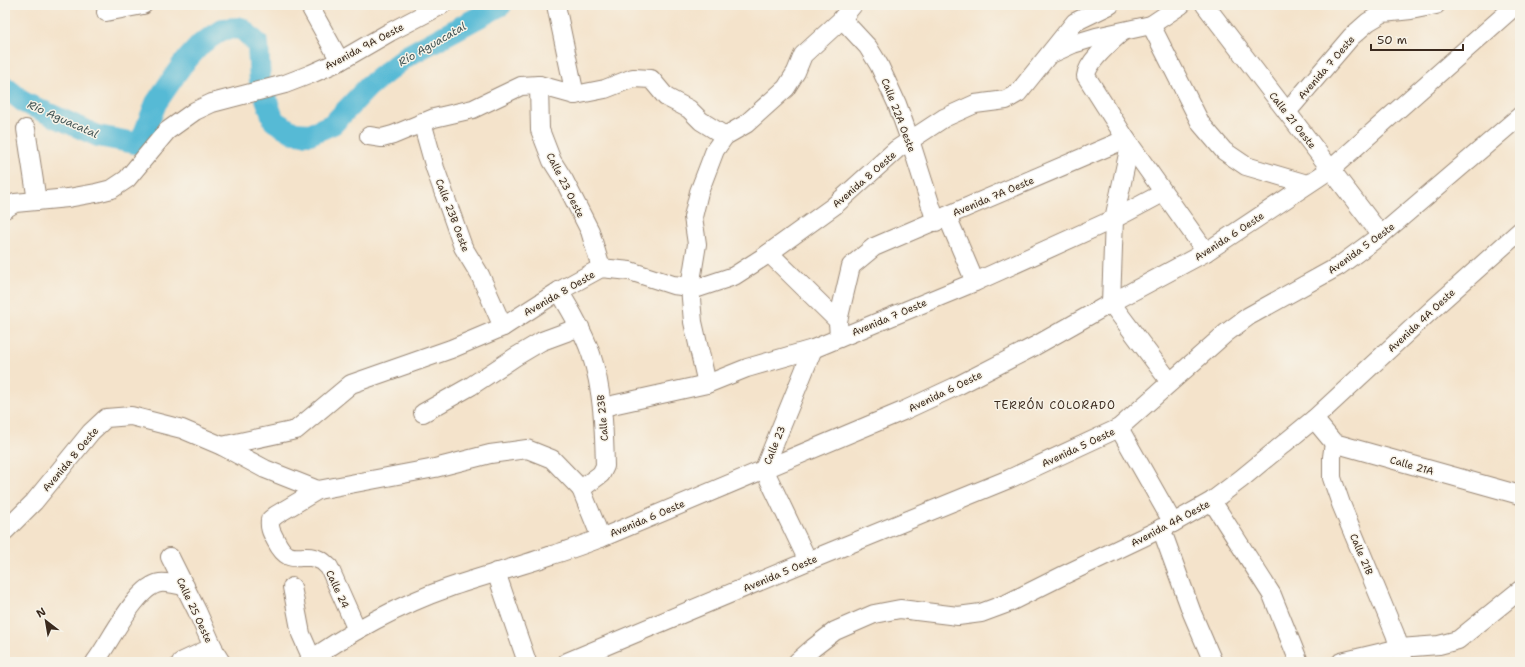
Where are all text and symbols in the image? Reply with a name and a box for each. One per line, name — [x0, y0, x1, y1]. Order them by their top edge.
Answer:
water label: Río Aguacatal — [396, 19, 469, 70]
street label: Avenida 9A Oeste — [323, 20, 406, 73]
scale bar — [1371, 26, 1463, 52]
text: 50 m — [1377, 32, 1407, 48]
street label: Avenida 7 Oeste — [1295, 33, 1358, 102]
street label: Calle 22A Oeste — [878, 76, 919, 154]
street label: Calle 21 Oeste — [1266, 89, 1319, 152]
water label: Río Aguacatal — [25, 97, 101, 142]
street label: Avenida 8 Oeste — [830, 148, 899, 211]
street label: Calle 23 Oeste — [544, 151, 588, 220]
street label: Avenida 7A Oeste — [951, 173, 1036, 219]
street label: Calle 23B Oeste — [433, 177, 473, 254]
street label: Avenida 6 Oeste — [1192, 209, 1267, 264]
street label: Avenida 5 Oeste — [1325, 220, 1397, 277]
street label: Avenida 8 Oeste — [521, 268, 598, 319]
street label: Avenida 4A Oeste — [1385, 286, 1458, 355]
street label: Avenida 7 Oeste — [850, 296, 929, 339]
street label: Avenida 6 Oeste — [906, 368, 984, 415]
street label: Calle 23B — [594, 394, 611, 442]
district label: TERRÓN COLORADO — [994, 397, 1116, 413]
street label: Avenida 8 Oeste — [40, 424, 101, 494]
street label: Calle 23 — [761, 424, 788, 466]
street label: Avenida 5 Oeste — [1040, 425, 1117, 470]
street label: Calle 21A — [1389, 453, 1435, 478]
street label: Avenida 6 Oeste — [608, 497, 687, 540]
street label: Avenida 4A Oeste — [1129, 497, 1212, 550]
street label: Calle 21B — [1347, 532, 1376, 577]
street label: Avenida 5 Oeste — [741, 552, 820, 595]
street label: Calle 24 — [323, 568, 352, 610]
street label: Calle 25 Oeste — [174, 575, 216, 645]
north arrow — [26, 601, 66, 641]
text: N — [34, 604, 49, 622]

